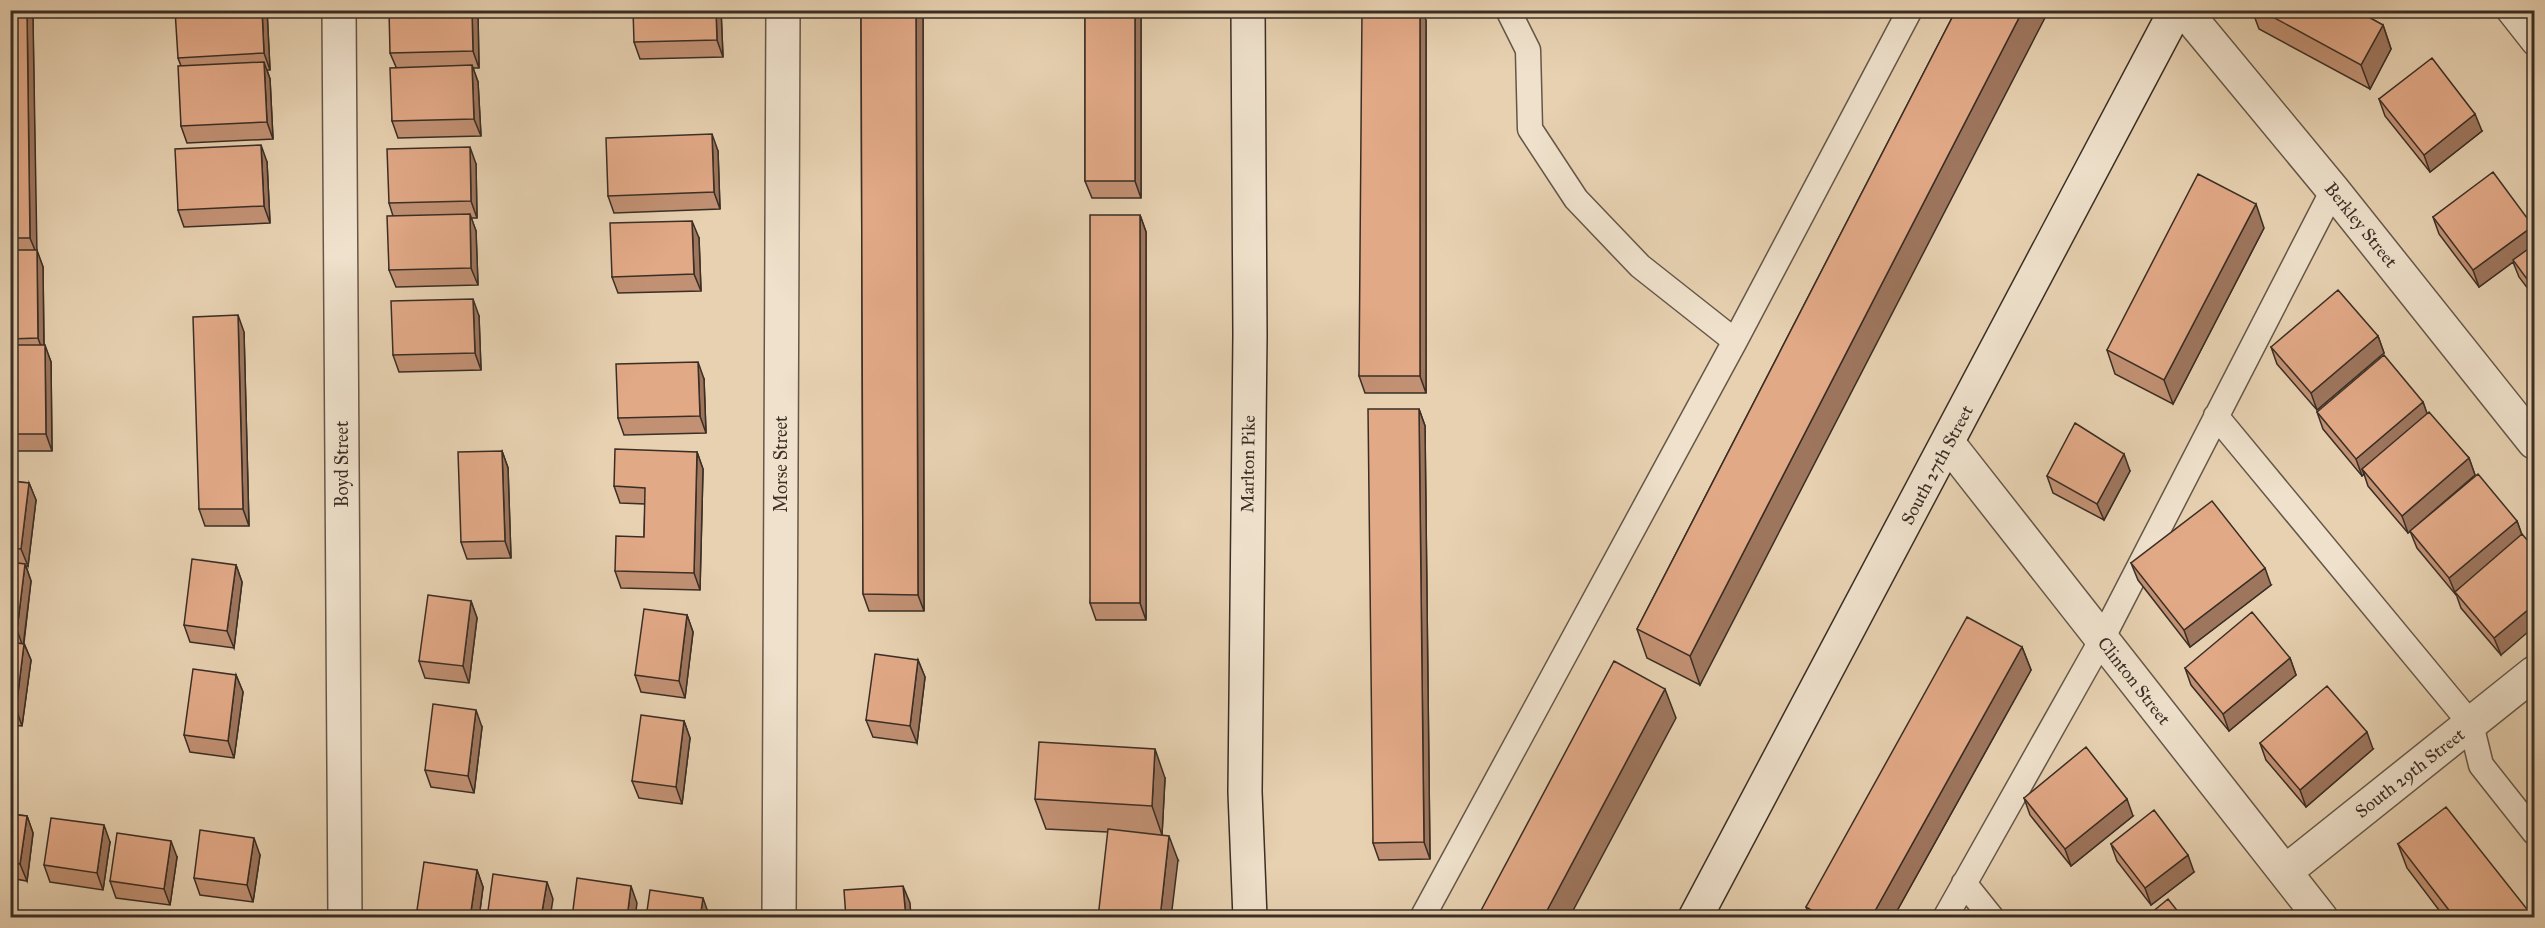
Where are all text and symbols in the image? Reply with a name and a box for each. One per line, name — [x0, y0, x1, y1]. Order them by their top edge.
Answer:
street label: Berkley Street — [2320, 178, 2403, 273]
street label: South 27th Street — [1896, 401, 1978, 529]
street label: Morse Street — [770, 415, 792, 512]
street label: Marlton Pike — [1236, 415, 1260, 513]
street label: Boyd Street — [331, 420, 353, 507]
street label: Clinton Street — [2093, 633, 2176, 730]
street label: South 29th Street — [2351, 723, 2470, 823]

